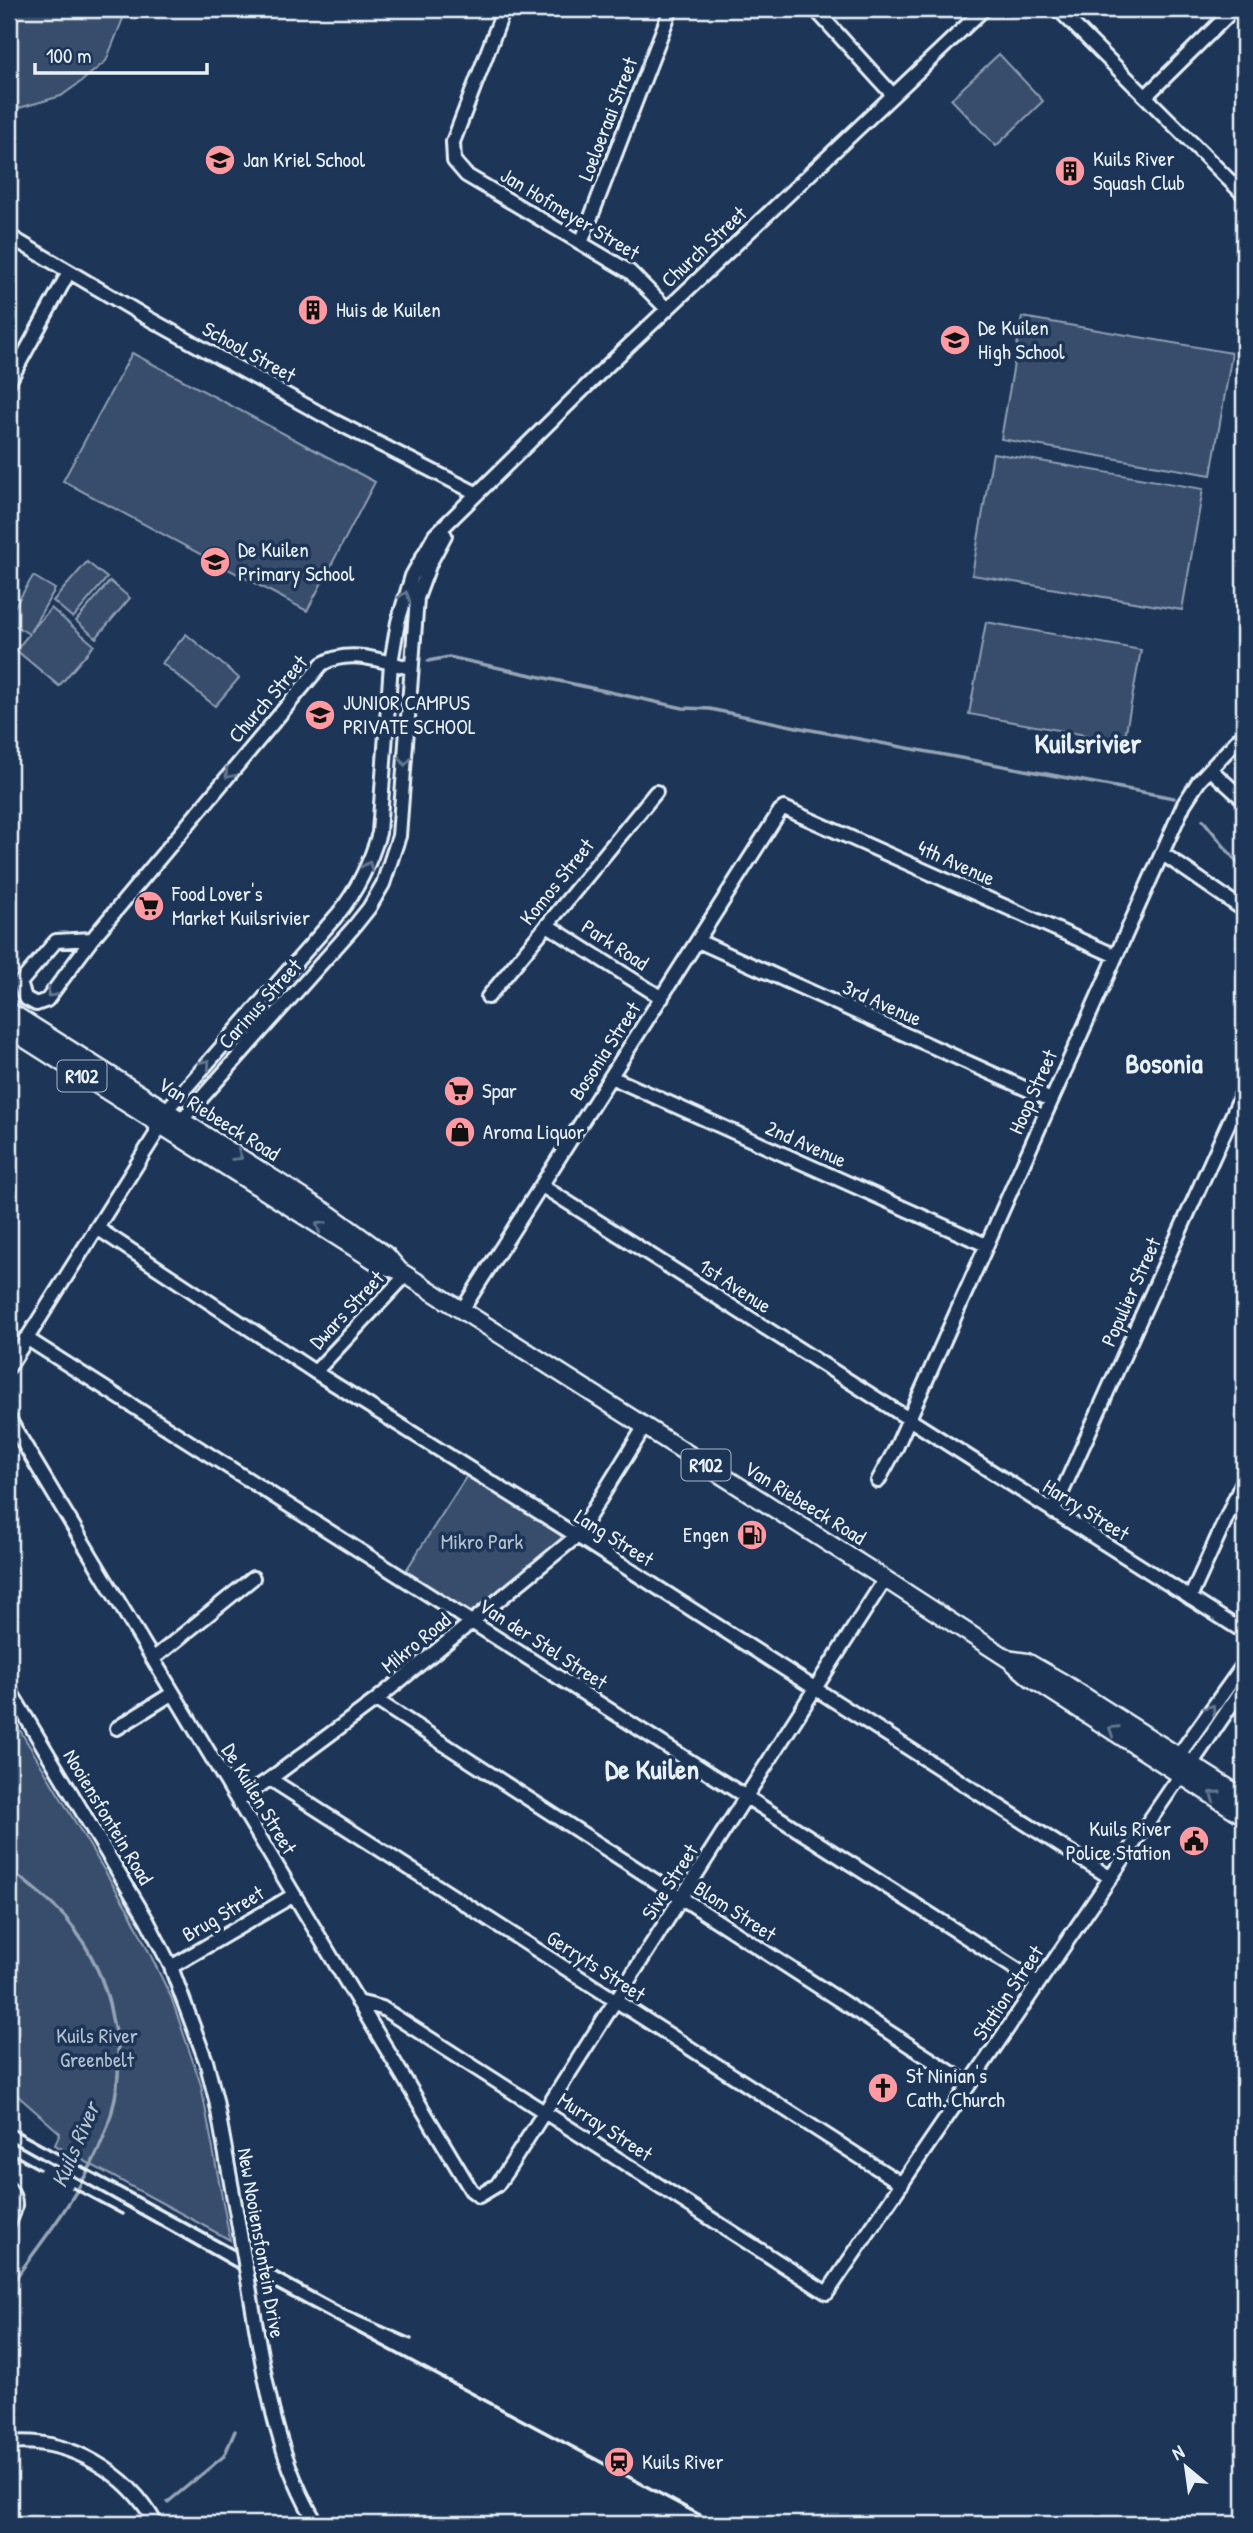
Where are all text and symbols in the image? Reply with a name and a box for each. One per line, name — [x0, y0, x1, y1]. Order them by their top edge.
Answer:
scale bar — [35, 32, 206, 76]
text: 100 m — [46, 41, 92, 70]
street label: Loeloeraai Street — [571, 52, 645, 185]
school or university icon: Jan Kriel School — [203, 143, 237, 177]
place label: Kuils River Squash Club — [1093, 144, 1185, 197]
place label: Jan Kriel School — [243, 145, 365, 174]
building icon: Kuils River Squash Club — [1053, 154, 1087, 188]
street label: Jan Hofmeyer Street — [495, 160, 646, 267]
street label: Church Street — [654, 199, 753, 294]
building icon: Huis de Kuilen — [296, 293, 330, 327]
place label: Huis de Kuilen — [336, 295, 441, 324]
place label: De Kuilen High School — [978, 313, 1065, 366]
street label: School Street — [197, 314, 302, 390]
school or university icon: De Kuilen High School — [938, 323, 972, 357]
place label: De Kuilen Primary School — [238, 535, 355, 588]
school or university icon: De Kuilen Primary School — [198, 545, 232, 579]
one-way arrow — [397, 591, 412, 603]
street label: Church Street — [221, 648, 314, 749]
place label: JUNIOR CAMPUS PRIVATE SCHOOL — [343, 688, 476, 741]
school or university icon: JUNIOR CAMPUS PRIVATE SCHOOL — [303, 698, 337, 732]
district label: Kuilsrivier — [1035, 724, 1142, 762]
one-way arrow — [397, 755, 412, 766]
one-way arrow — [225, 766, 238, 779]
street label: Komos Street — [513, 832, 601, 931]
street label: 4th Avenue — [913, 833, 1000, 892]
one-way arrow — [360, 860, 374, 872]
place label: Food Lover's Market Kuilsrivier — [171, 879, 310, 932]
supermarket icon: Food Lover's Market Kuilsrivier — [132, 889, 166, 923]
street label: Park Road — [576, 912, 654, 977]
street label: Carinus Street — [211, 952, 308, 1055]
street label: 3rd Avenue — [838, 972, 926, 1033]
one-way arrow — [47, 985, 59, 998]
street label: Bosonia Street — [562, 995, 648, 1106]
street label: Hoop Street — [1001, 1044, 1064, 1139]
district label: Bosonia — [1125, 1044, 1203, 1082]
one-way arrow — [198, 1059, 210, 1072]
road number: R102 — [57, 1060, 106, 1092]
street label: Van Riebeeck Road — [153, 1070, 286, 1168]
supermarket icon: Spar — [442, 1074, 476, 1108]
place label: Spar — [482, 1076, 517, 1105]
street label: 2nd Avenue — [761, 1113, 851, 1174]
shop icon: Aroma Liquor — [443, 1115, 477, 1149]
place label: Aroma Liquor — [483, 1117, 584, 1146]
one-way arrow — [230, 1148, 243, 1161]
one-way arrow — [314, 1221, 327, 1234]
street label: Populier Street — [1094, 1232, 1168, 1351]
street label: 1st Avenue — [693, 1251, 777, 1320]
street label: Dwars Street — [303, 1263, 391, 1355]
road number: R102 — [682, 1450, 730, 1480]
street label: Van Riebeeck Road — [739, 1454, 872, 1552]
street label: Harry Street — [1038, 1472, 1136, 1548]
street label: Lang Street — [569, 1502, 660, 1574]
fuel station icon: Engen — [735, 1518, 769, 1552]
place label: Engen — [683, 1520, 729, 1549]
park label: Mikro Park — [441, 1527, 523, 1556]
street label: Van der Stel Street — [473, 1591, 614, 1697]
street label: Mikro Road — [375, 1606, 457, 1680]
one-way arrow — [1203, 1704, 1215, 1717]
one-way arrow — [1108, 1726, 1121, 1739]
street label: De Kuilen Street — [215, 1738, 304, 1860]
street label: Nooiensfontein Road — [57, 1744, 160, 1890]
district label: De Kuilen — [605, 1750, 699, 1788]
one-way arrow — [1209, 1791, 1222, 1803]
place label: Kuils River Police Station — [1066, 1814, 1171, 1867]
public building icon: Kuils River Police Station — [1177, 1824, 1211, 1858]
street label: Sive Street — [634, 1838, 705, 1925]
street label: Blom Street — [689, 1873, 783, 1948]
street label: Brug Street — [176, 1878, 270, 1949]
street label: Gerryts Street — [541, 1923, 652, 2009]
street label: Station Street — [965, 1939, 1050, 2046]
park label: Kuils River Greenbelt — [56, 2021, 138, 2074]
place label: St Ninian's Cath. Church — [906, 2061, 1005, 2114]
church icon: St Ninian's Cath. Church — [866, 2071, 900, 2105]
street label: Murray Street — [552, 2085, 659, 2169]
water label: Kuils River — [43, 2095, 108, 2192]
street label: New Nooiensfontein Drive — [231, 2146, 292, 2340]
north arrow — [1152, 2432, 1222, 2502]
text: N — [1167, 2438, 1188, 2466]
station icon: Kuils River — [602, 2445, 636, 2479]
place label: Kuils River — [642, 2447, 724, 2476]

